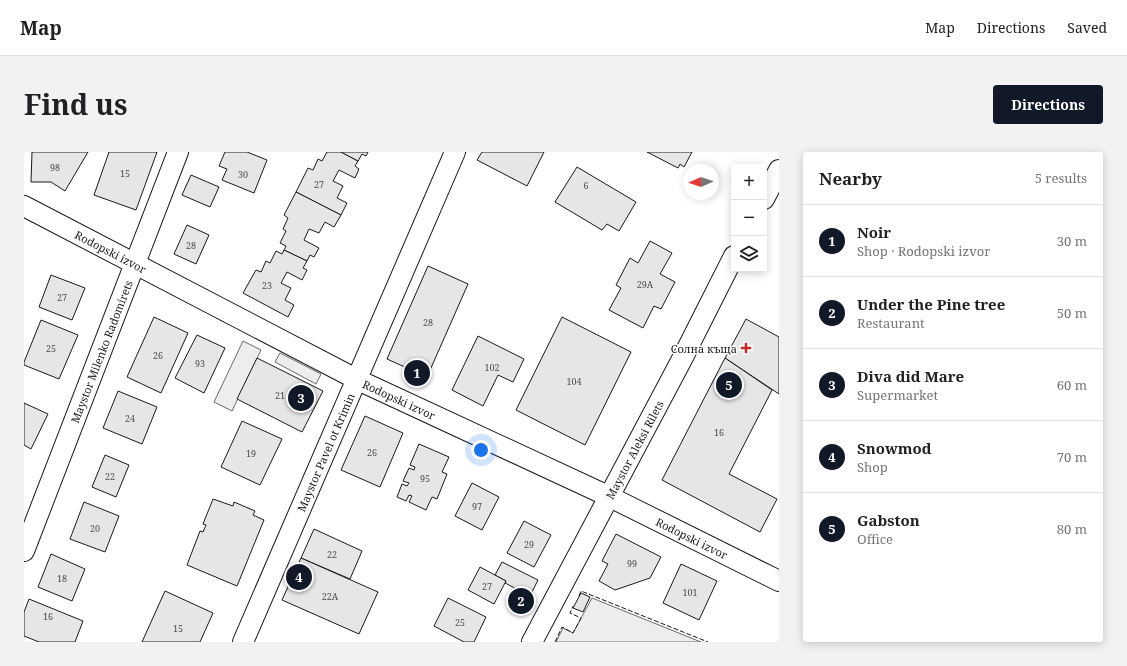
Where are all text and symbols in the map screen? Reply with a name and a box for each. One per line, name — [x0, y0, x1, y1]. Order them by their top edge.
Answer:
text: Map — [20, 15, 62, 41]
text: Map — [925, 18, 955, 37]
text: Directions — [977, 18, 1045, 37]
text: Saved — [1067, 18, 1107, 37]
text: Find us — [24, 85, 128, 123]
button: Directions — [993, 85, 1103, 124]
house number: 98 — [50, 161, 60, 174]
north arrow — [683, 164, 719, 200]
map controls — [731, 164, 767, 272]
button: + — [731, 164, 767, 200]
house number: 15 — [120, 167, 130, 180]
text: Nearby — [819, 167, 882, 190]
house number: 30 — [238, 168, 248, 181]
text: 5 results — [1035, 169, 1087, 187]
house number: 27 — [314, 178, 324, 191]
house number: 6 — [583, 179, 589, 192]
button: − — [731, 200, 767, 236]
text: Noir — [857, 222, 891, 242]
street label: Rodopski izvor — [73, 227, 150, 276]
text: 1 — [828, 232, 836, 250]
text: 30 m — [1057, 232, 1087, 250]
button: layers — [731, 236, 767, 272]
house number: 28 — [186, 239, 196, 252]
text: Shop · Rodopski izvor — [857, 242, 990, 260]
street label: Maystor Milenko Radomirets — [67, 278, 135, 425]
house number: 29А — [637, 278, 654, 291]
house number: 23 — [262, 279, 272, 292]
house number: 27 — [57, 291, 67, 304]
text: Under the Pine tree — [857, 294, 1005, 314]
text: 2 — [828, 304, 836, 322]
text: 50 m — [1057, 304, 1087, 322]
text: Restaurant — [857, 314, 925, 332]
house number: 28 — [423, 316, 433, 329]
place label: Солна къща — [671, 341, 737, 356]
house number: 25 — [46, 342, 56, 355]
marker: Солна къща — [740, 342, 752, 354]
house number: 26 — [153, 349, 163, 362]
house number: 93 — [195, 357, 205, 370]
pin: 1 — [404, 358, 430, 388]
house number: 102 — [484, 361, 500, 374]
text: Diva did Mare — [857, 366, 964, 386]
pin: 5 — [716, 370, 742, 400]
house number: 104 — [566, 375, 582, 388]
street label: Rodopski izvor — [360, 376, 439, 423]
text: 3 — [828, 376, 836, 394]
text: 60 m — [1057, 376, 1087, 394]
pin: 3 — [288, 383, 314, 413]
text: Supermarket — [857, 386, 938, 404]
house number: 21 — [275, 389, 285, 402]
street label: Maystor Pavel ot Krimin — [293, 390, 357, 514]
street label: Maystor Aleksi Rilets — [602, 397, 666, 501]
house number: 24 — [125, 412, 135, 425]
house number: 16 — [714, 426, 724, 439]
text: Snowmod — [857, 438, 931, 458]
your location — [471, 440, 491, 460]
house number: 26 — [367, 446, 377, 459]
house number: 19 — [246, 447, 256, 460]
text: 4 — [828, 448, 836, 466]
text: 70 m — [1057, 448, 1087, 466]
text: Shop — [857, 458, 888, 476]
house number: 22 — [105, 470, 115, 483]
house number: 95 — [420, 472, 430, 485]
house number: 97 — [472, 500, 482, 513]
text: Gabston — [857, 510, 920, 530]
street label: Rodopski izvor — [654, 514, 731, 562]
text: 5 — [828, 520, 836, 538]
text: 80 m — [1057, 520, 1087, 538]
house number: 20 — [90, 522, 100, 535]
text: Office — [857, 530, 893, 548]
house number: 29 — [524, 538, 534, 551]
house number: 22 — [327, 548, 337, 561]
house number: 99 — [627, 557, 637, 570]
pin: 4 — [286, 562, 312, 592]
house number: 18 — [57, 572, 67, 585]
house number: 27 — [482, 580, 492, 593]
pin: 2 — [508, 586, 534, 616]
house number: 101 — [682, 586, 698, 599]
house number: 22А — [322, 590, 339, 603]
house number: 16 — [43, 610, 53, 623]
house number: 25 — [455, 616, 465, 629]
house number: 15 — [173, 622, 183, 635]

